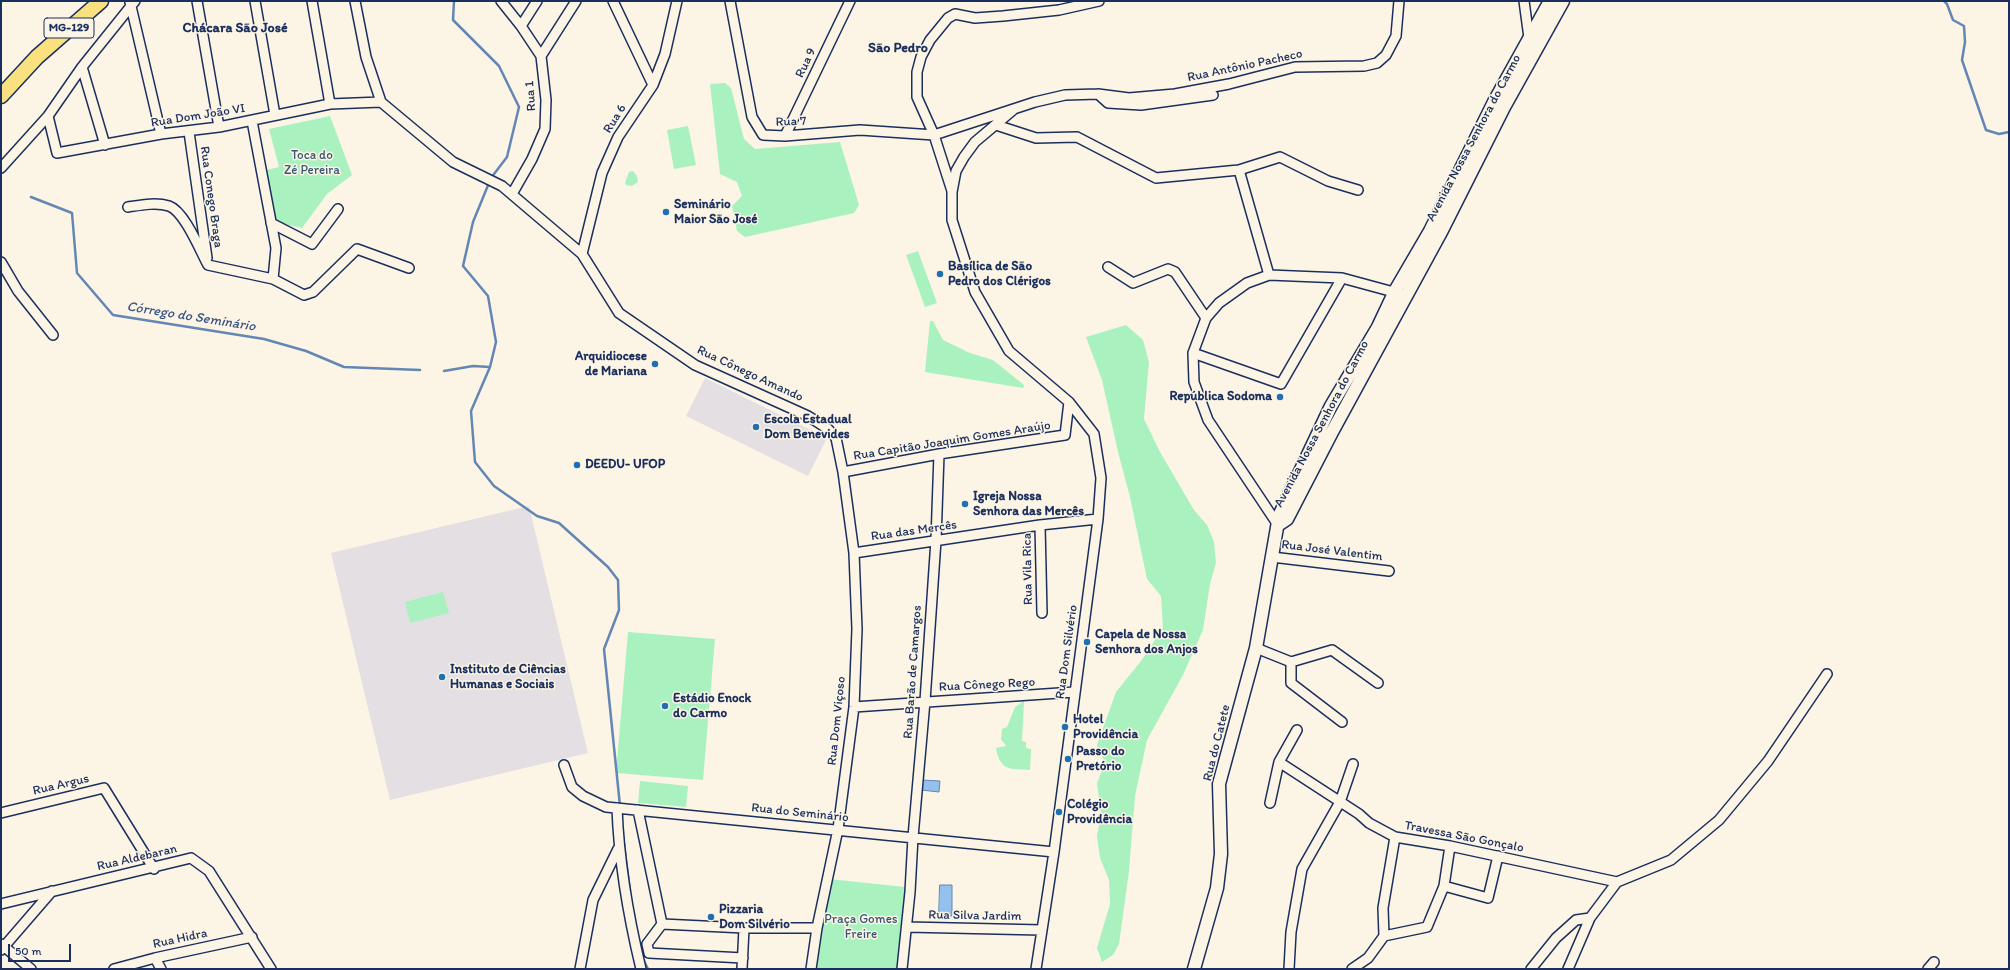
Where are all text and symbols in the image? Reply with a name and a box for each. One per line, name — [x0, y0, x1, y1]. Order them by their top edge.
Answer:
road number: MG-129 — [44, 18, 94, 38]
district label: Chácara São José — [182, 20, 288, 36]
district label: São Pedro — [868, 40, 928, 56]
street label: Rua 9 — [792, 46, 820, 80]
street label: Rua Antônio Pacheco — [1186, 46, 1304, 86]
street label: Avenida Nossa Senhora do Carmo — [1423, 52, 1525, 224]
street label: Rua 1 — [522, 80, 540, 112]
street label: Rua Dom João VI — [150, 101, 246, 131]
street label: Rua 6 — [600, 102, 630, 136]
street label: Rua 7 — [775, 114, 807, 130]
street label: Rua Conego Braga — [196, 145, 226, 249]
park label: Toca do Zé Pereira — [284, 148, 340, 179]
place label: Seminário Maior São José — [674, 197, 757, 228]
marker: Seminário Maior São José — [661, 207, 671, 217]
place label: Basílica de São Pedro dos Clérigos — [948, 259, 1051, 290]
marker: Basílica de São Pedro dos Clérigos — [935, 269, 945, 279]
water label: Córrego do Seminário — [125, 299, 257, 335]
street label: Avenida Nossa Senhora do Carmo — [1271, 338, 1373, 510]
street label: Rua Cônego Amando — [694, 342, 806, 406]
place label: Arquidiocese de Mariana — [575, 349, 647, 380]
marker: Arquidiocese de Mariana — [650, 359, 660, 369]
place label: República Sodoma — [1169, 389, 1272, 405]
marker: República Sodoma — [1275, 392, 1285, 402]
place label: Escola Estadual Dom Benevides — [764, 412, 852, 443]
street label: Rua Capitão Joaquim Gomes Araújo — [852, 418, 1052, 464]
marker: Escola Estadual Dom Benevides — [751, 422, 761, 432]
place label: DEEDU- UFOP — [585, 457, 665, 473]
marker: DEEDU- UFOP — [572, 460, 582, 470]
place label: Igreja Nossa Senhora das Mercês — [973, 489, 1084, 520]
marker: Igreja Nossa Senhora das Mercês — [960, 499, 970, 509]
street label: Rua das Mercês — [870, 517, 958, 545]
street label: Rua Vila Rica — [1020, 533, 1036, 605]
street label: Rua José Valentim — [1281, 537, 1383, 565]
street label: Rua Dom Silvério — [1053, 604, 1081, 700]
street label: Rua Barão de Camargos — [901, 605, 925, 739]
place label: Capela de Nossa Senhora dos Anjos — [1095, 627, 1198, 658]
marker: Capela de Nossa Senhora dos Anjos — [1082, 637, 1092, 647]
place label: Instituto de Ciências Humanas e Sociais — [450, 662, 566, 693]
marker: Instituto de Ciências Humanas e Sociais — [437, 672, 447, 682]
street label: Rua Cônego Rego — [939, 675, 1035, 695]
street label: Rua Dom Viçoso — [825, 676, 849, 766]
place label: Estádio Enock do Carmo — [673, 691, 751, 722]
marker: Estádio Enock do Carmo — [660, 701, 670, 711]
street label: Rua do Catete — [1200, 703, 1234, 783]
place label: Hotel Providência — [1073, 712, 1138, 743]
marker: Hotel Providência — [1060, 722, 1070, 732]
place label: Passo do Pretório — [1076, 744, 1125, 775]
marker: Passo do Pretório — [1063, 754, 1073, 764]
street label: Rua Argus — [31, 771, 91, 799]
place label: Colégio Providência — [1067, 797, 1132, 828]
street label: Rua do Seminário — [751, 800, 849, 826]
marker: Colégio Providência — [1054, 807, 1064, 817]
street label: Travessa São Gonçalo — [1403, 818, 1525, 856]
street label: Rua Aldebaran — [96, 841, 178, 875]
place label: Pizzaria Dom Silvério — [719, 902, 790, 933]
street label: Rua Silva Jardim — [928, 907, 1022, 925]
marker: Pizzaria Dom Silvério — [706, 912, 716, 922]
park label: Praça Gomes Freire — [824, 912, 898, 943]
street label: Rua Hidra — [151, 926, 209, 952]
scale bar — [10, 936, 73, 962]
text: 50 m — [15, 944, 41, 958]

